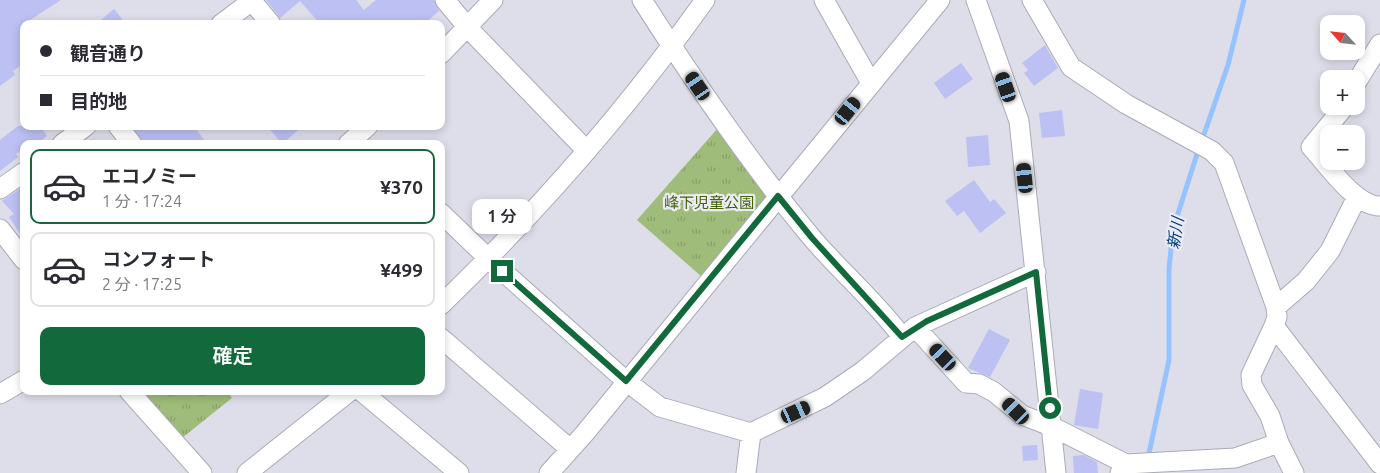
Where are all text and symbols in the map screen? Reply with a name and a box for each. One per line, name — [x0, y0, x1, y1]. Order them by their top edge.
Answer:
north arrow — [1320, 15, 1365, 60]
map controls — [1320, 15, 1365, 170]
text: 観音通り — [70, 42, 146, 64]
car — [683, 69, 712, 103]
car — [994, 70, 1017, 104]
button: + — [1320, 70, 1365, 115]
text: 目的地 — [70, 90, 127, 112]
car — [832, 95, 863, 127]
button: − — [1320, 125, 1365, 170]
car — [1015, 162, 1034, 194]
icon: car — [42, 164, 87, 209]
text: エコノミー — [102, 165, 197, 187]
text: ¥370 — [380, 176, 423, 198]
text: 1 分 · 17:24 — [102, 192, 182, 210]
park label: 峰下児童公園 — [664, 194, 754, 211]
callout: 1 分 — [472, 198, 532, 234]
text: 1 分 — [488, 207, 516, 225]
water label: 新川 — [1164, 214, 1187, 250]
icon: car — [42, 247, 87, 292]
text: コンフォート — [102, 248, 215, 270]
text: ¥499 — [380, 259, 423, 281]
route end — [491, 260, 513, 282]
text: 2 分 · 17:25 — [102, 275, 182, 293]
button: 確定 — [40, 327, 425, 385]
car — [927, 341, 958, 373]
car — [999, 395, 1032, 427]
route start — [1039, 397, 1061, 419]
car — [779, 399, 812, 425]

